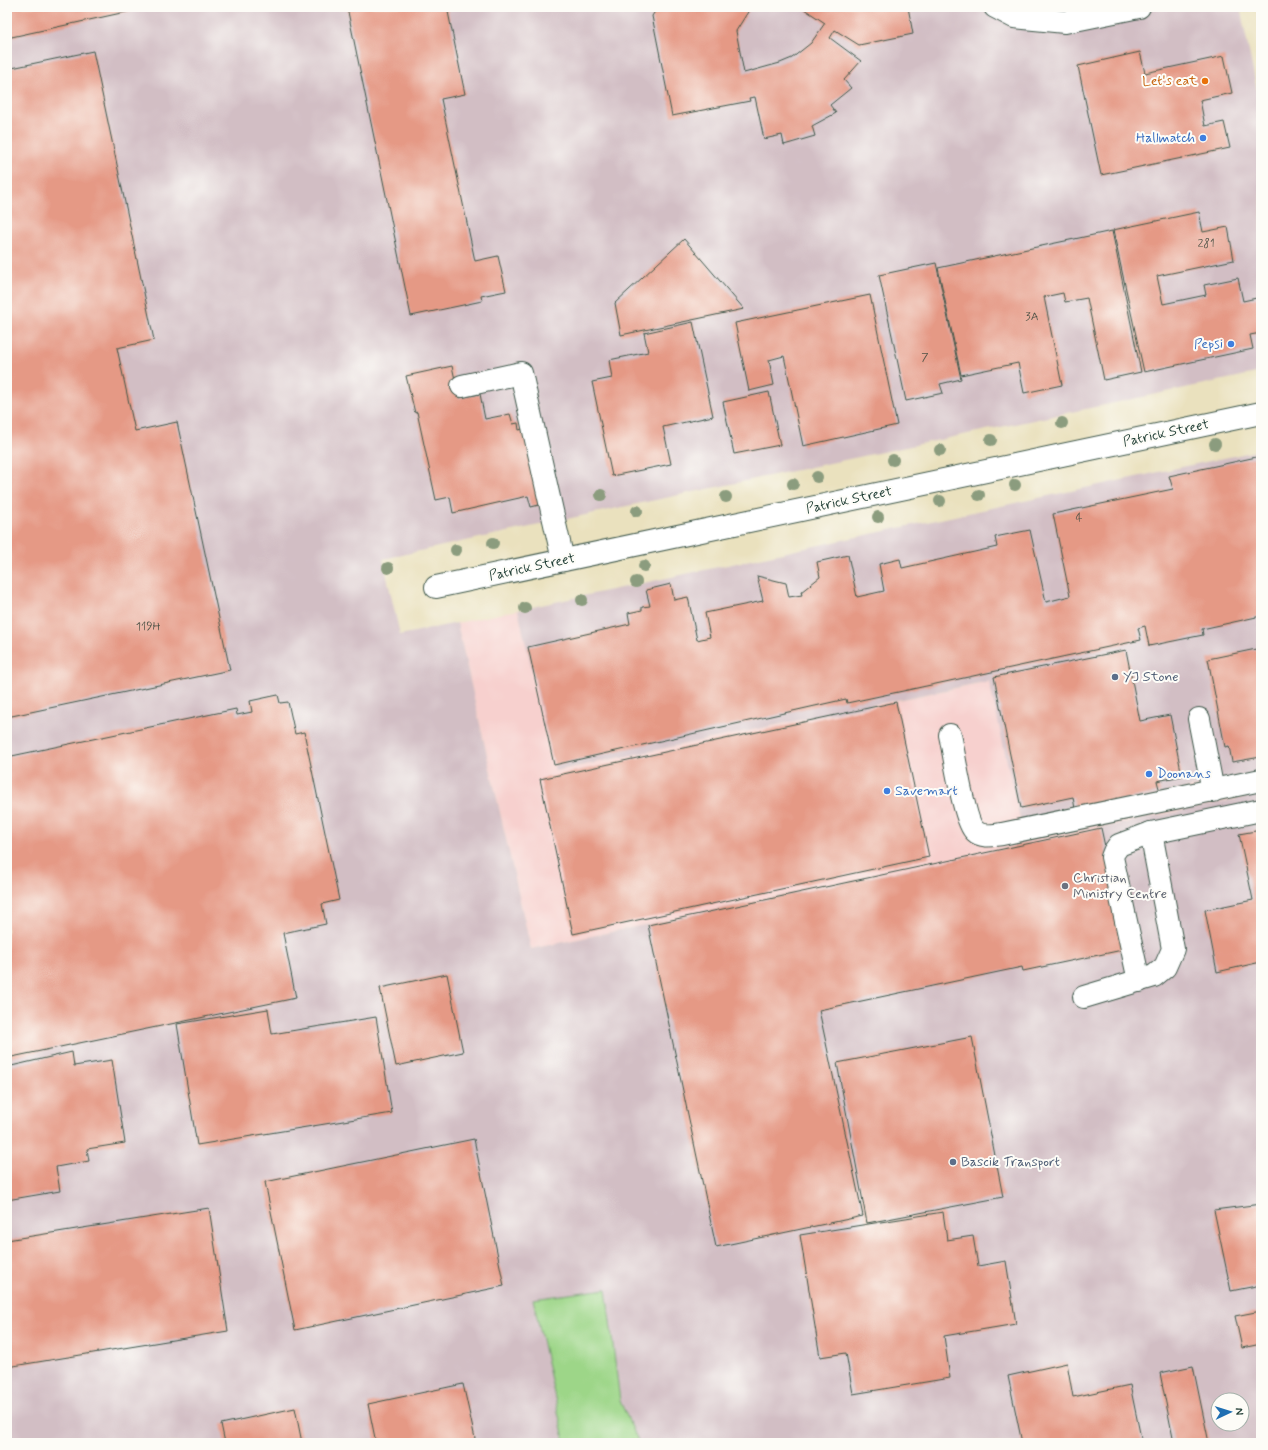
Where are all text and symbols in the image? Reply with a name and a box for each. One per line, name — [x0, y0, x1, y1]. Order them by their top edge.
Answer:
place label: Let's eat — [1142, 72, 1198, 90]
marker: Let's eat — [1200, 76, 1210, 86]
place label: Hallmatch — [1136, 129, 1195, 147]
marker: Hallmatch — [1198, 133, 1208, 143]
house number: 281 — [1197, 236, 1215, 252]
house number: 3A — [1025, 309, 1039, 325]
place label: Pepsi — [1194, 335, 1223, 353]
marker: Pepsi — [1226, 339, 1236, 349]
house number: 7 — [921, 350, 929, 366]
street label: Patrick Street — [1121, 415, 1211, 451]
street label: Patrick Street — [804, 482, 894, 518]
house number: 4 — [1076, 510, 1083, 526]
street label: Patrick Street — [487, 549, 577, 585]
house number: 119H — [136, 619, 160, 635]
place label: YJ Stone — [1123, 668, 1179, 686]
marker: YJ Stone — [1110, 672, 1120, 682]
place label: Doonans — [1157, 765, 1211, 783]
marker: Doonans — [1144, 769, 1154, 779]
place label: Savemart — [895, 782, 958, 800]
marker: Savemart — [882, 786, 892, 796]
place label: Christian Ministry Centre — [1073, 869, 1167, 903]
marker: Christian Ministry Centre — [1060, 881, 1070, 891]
place label: Bascik Transport — [961, 1153, 1060, 1171]
marker: Bascik Transport — [948, 1157, 958, 1167]
north arrow — [1210, 1392, 1250, 1432]
text: N — [1232, 1407, 1246, 1416]

